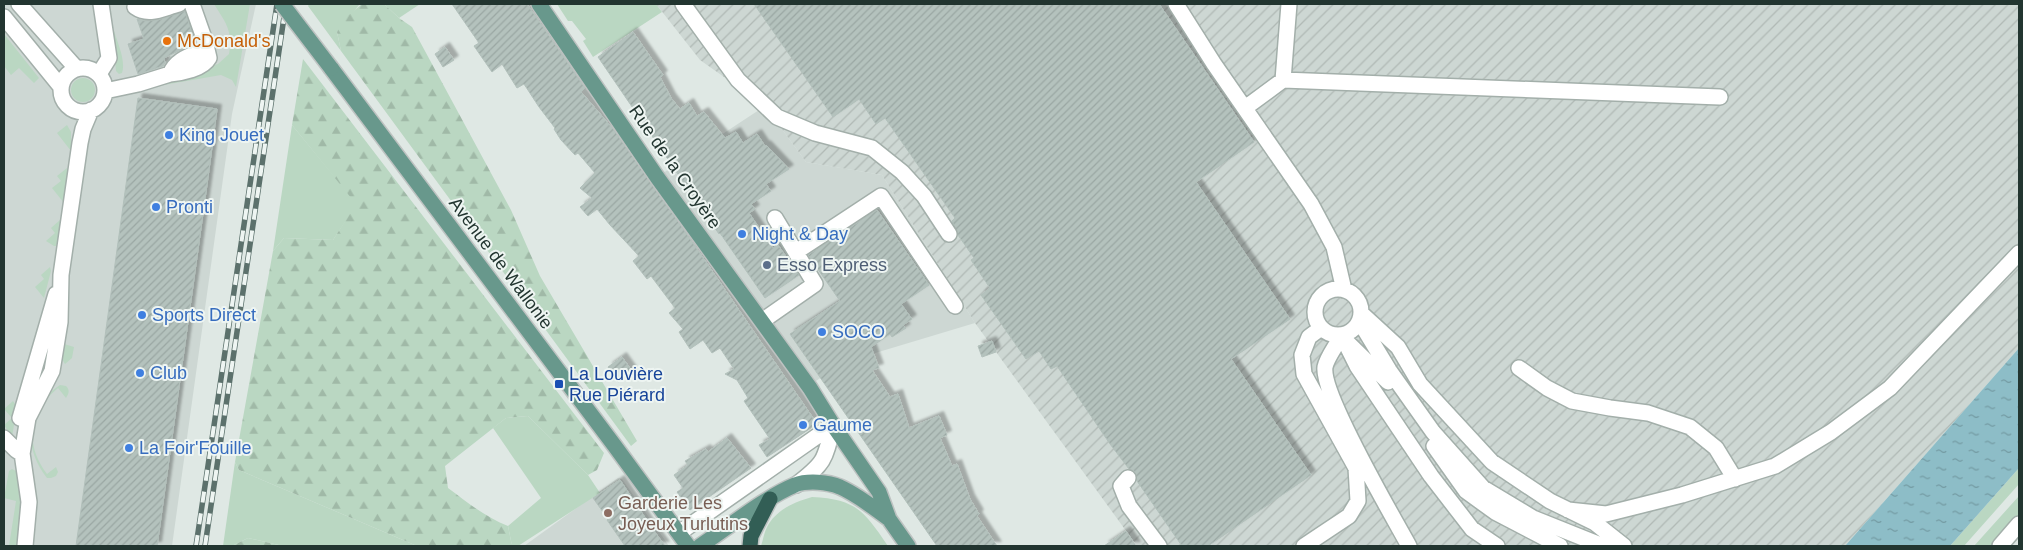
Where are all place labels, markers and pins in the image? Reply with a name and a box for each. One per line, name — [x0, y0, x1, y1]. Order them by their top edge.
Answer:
place label: McDonald's — [177, 31, 270, 51]
marker: McDonald's — [161, 35, 173, 47]
place label: King Jouet — [179, 125, 264, 145]
marker: King Jouet — [163, 129, 175, 141]
place label: Pronti — [166, 197, 213, 217]
marker: Pronti — [150, 201, 162, 213]
place label: Night & Day — [752, 224, 848, 244]
marker: Night & Day — [736, 228, 748, 240]
place label: Esso Express — [777, 255, 887, 275]
marker: Esso Express — [761, 259, 773, 271]
place label: Sports Direct — [152, 305, 256, 325]
marker: Sports Direct — [136, 309, 148, 321]
place label: SOCO — [832, 322, 885, 342]
marker: SOCO — [816, 326, 828, 338]
place label: Club — [150, 363, 187, 383]
place label: La Louvière Rue Piérard — [569, 364, 665, 405]
marker: Club — [134, 367, 146, 379]
marker: La Louvière Rue Piérard — [553, 378, 565, 390]
place label: Gaume — [813, 415, 872, 435]
marker: Gaume — [797, 419, 809, 431]
place label: La Foir'Fouille — [139, 438, 251, 458]
marker: La Foir'Fouille — [123, 442, 135, 454]
place label: Garderie Les Joyeux Turlutins — [618, 493, 748, 534]
marker: Garderie Les Joyeux Turlutins — [602, 507, 614, 519]

